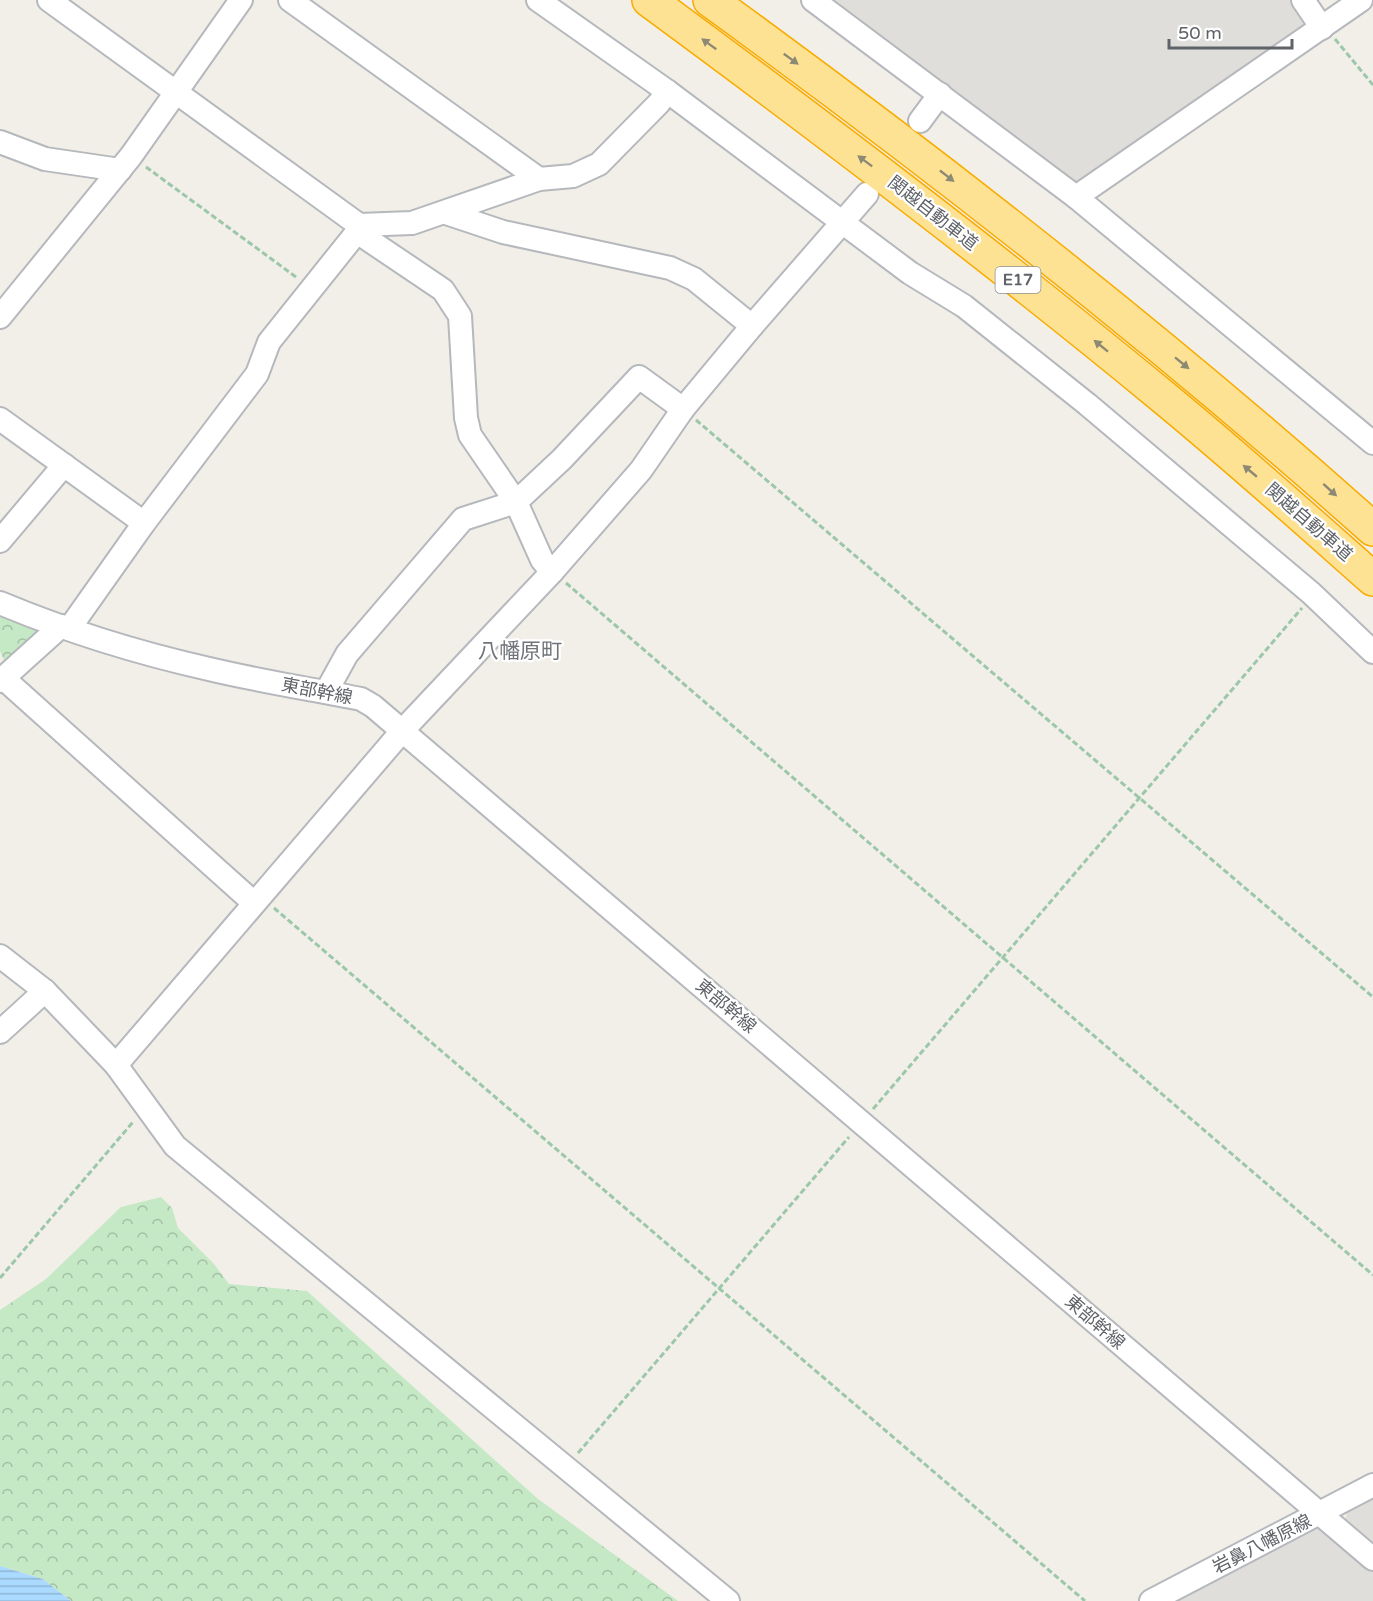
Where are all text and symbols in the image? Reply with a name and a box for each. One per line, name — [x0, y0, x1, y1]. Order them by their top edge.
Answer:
scale bar — [1169, 12, 1292, 50]
text: 50 m — [1178, 22, 1222, 44]
one-way arrow — [701, 38, 717, 50]
one-way arrow — [783, 53, 799, 65]
one-way arrow — [857, 154, 873, 167]
one-way arrow — [939, 170, 955, 183]
street label: 関越自動車道 — [884, 171, 982, 255]
road number: E17 — [996, 267, 1040, 293]
one-way arrow — [1093, 341, 1108, 353]
one-way arrow — [1174, 357, 1189, 369]
one-way arrow — [1243, 465, 1258, 478]
street label: 関越自動車道 — [1261, 478, 1357, 566]
one-way arrow — [1322, 483, 1337, 496]
district label: 八幡原町 — [478, 639, 562, 664]
street label: 東部幹線 — [280, 673, 354, 709]
street label: 東部幹線 — [691, 974, 761, 1038]
street label: 東部幹線 — [1061, 1290, 1129, 1354]
street label: 岩鼻八幡原線 — [1209, 1510, 1315, 1578]

